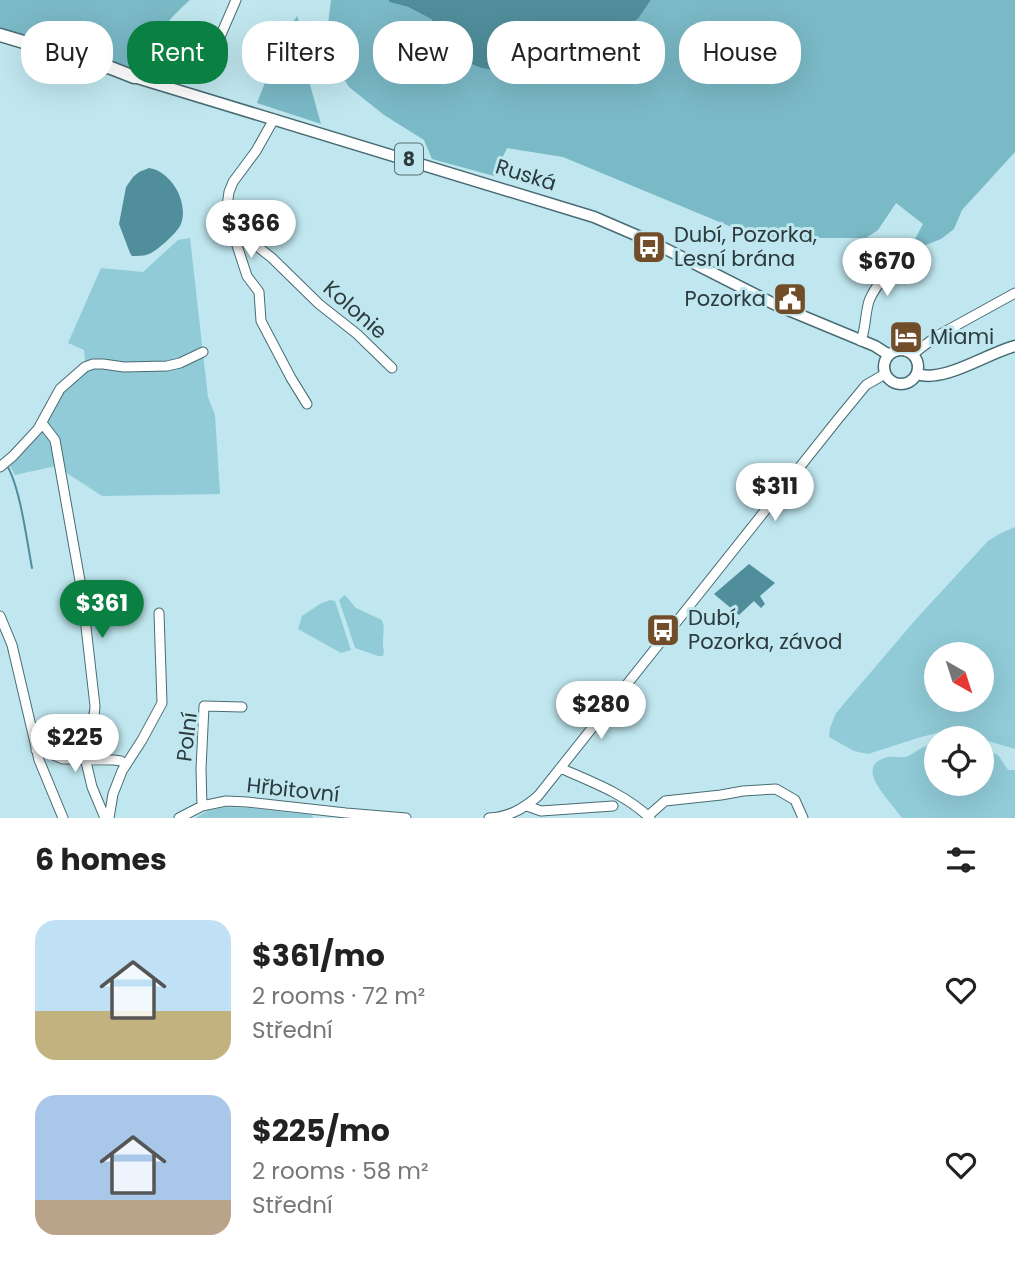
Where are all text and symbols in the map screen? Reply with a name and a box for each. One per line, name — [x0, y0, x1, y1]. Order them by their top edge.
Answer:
chip: Buy — [21, 21, 113, 84]
chip: Rent — [127, 21, 228, 84]
chip: Filters — [242, 21, 359, 84]
chip: New — [373, 21, 473, 84]
chip: Apartment — [487, 21, 665, 84]
chip: House — [679, 21, 801, 84]
road number: 8 — [395, 144, 423, 174]
street label: Ruská — [492, 152, 560, 197]
pin: $366 — [210, 201, 292, 260]
text: $366 — [222, 207, 280, 239]
place label: Dubí, Pozorka, Lesní brána — [674, 220, 817, 273]
bus stop icon: Dubí, Pozorka, Lesní brána — [630, 228, 668, 266]
pin: $670 — [846, 238, 928, 298]
text: $670 — [858, 245, 916, 277]
street label: Kolonie — [317, 274, 394, 346]
public building icon: Pozorka — [771, 280, 809, 318]
place label: Pozorka — [685, 284, 766, 313]
hotel icon: Miami — [887, 318, 925, 356]
place label: Miami — [930, 322, 994, 351]
pin: $311 — [734, 463, 816, 523]
text: $311 — [752, 470, 798, 502]
pin: $361 — [61, 580, 143, 640]
text: $361 — [76, 587, 128, 619]
place label: Dubí, Pozorka, závod — [688, 603, 842, 656]
bus stop icon: Dubí, Pozorka, závod — [644, 611, 682, 649]
north arrow — [924, 642, 994, 712]
map controls — [924, 642, 994, 796]
pin: $280 — [560, 682, 642, 741]
text: $280 — [572, 688, 630, 720]
street label: Polní — [169, 711, 204, 763]
pin: $225 — [34, 714, 116, 774]
text: $225 — [47, 721, 103, 753]
button: locate — [924, 726, 994, 796]
street label: Hřbitovní — [245, 770, 341, 809]
text: 6 homes — [35, 838, 167, 881]
icon: filters — [942, 841, 980, 879]
text: $361/mo — [252, 934, 385, 977]
icon: home — [91, 948, 175, 1032]
icon: heart — [942, 971, 980, 1009]
text: 2 rooms · 72 m² — [252, 980, 425, 1012]
text: Střední — [252, 1014, 333, 1046]
text: $225/mo — [252, 1109, 390, 1152]
icon: home — [91, 1123, 175, 1207]
icon: heart — [942, 1146, 980, 1184]
text: 2 rooms · 58 m² — [252, 1155, 429, 1187]
text: Střední — [252, 1189, 333, 1221]

